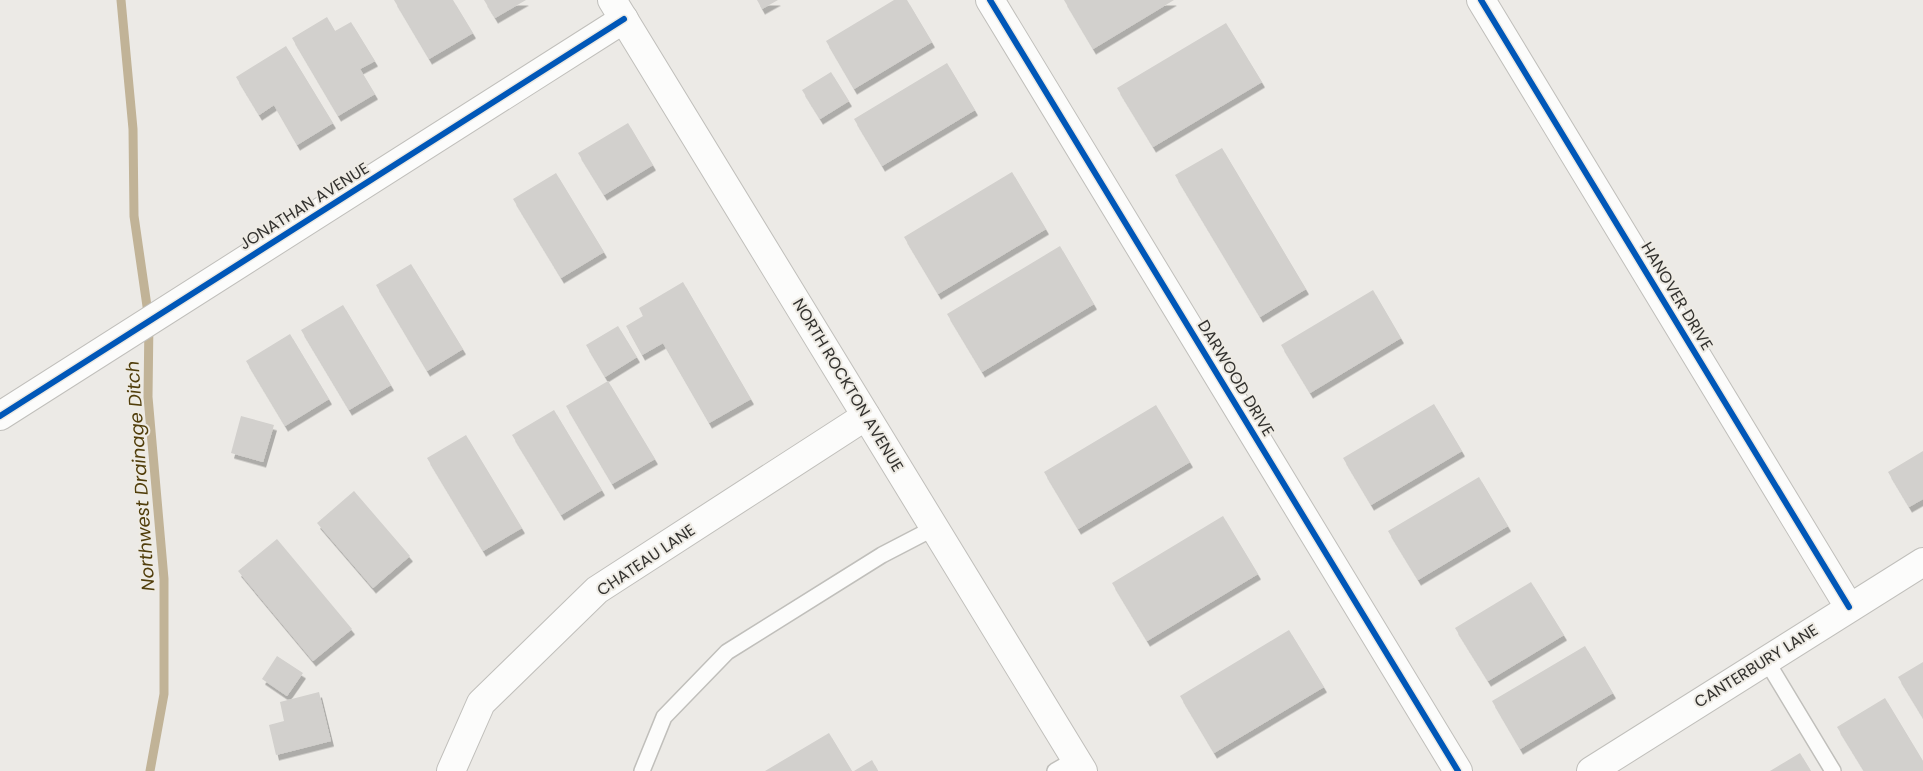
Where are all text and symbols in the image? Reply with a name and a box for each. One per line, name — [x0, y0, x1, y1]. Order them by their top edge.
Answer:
street label: JONATHAN AVENUE — [235, 157, 373, 255]
street label: HANOVER DRIVE — [1636, 237, 1718, 355]
street label: NORTH ROCKTON AVENUE — [787, 294, 909, 476]
street label: DARWOOD DRIVE — [1192, 315, 1280, 441]
water label: Northwest Drainage Ditch — [119, 360, 161, 592]
street label: CHATEAU LANE — [592, 519, 700, 601]
street label: CANTERBURY LANE — [1690, 619, 1822, 713]

